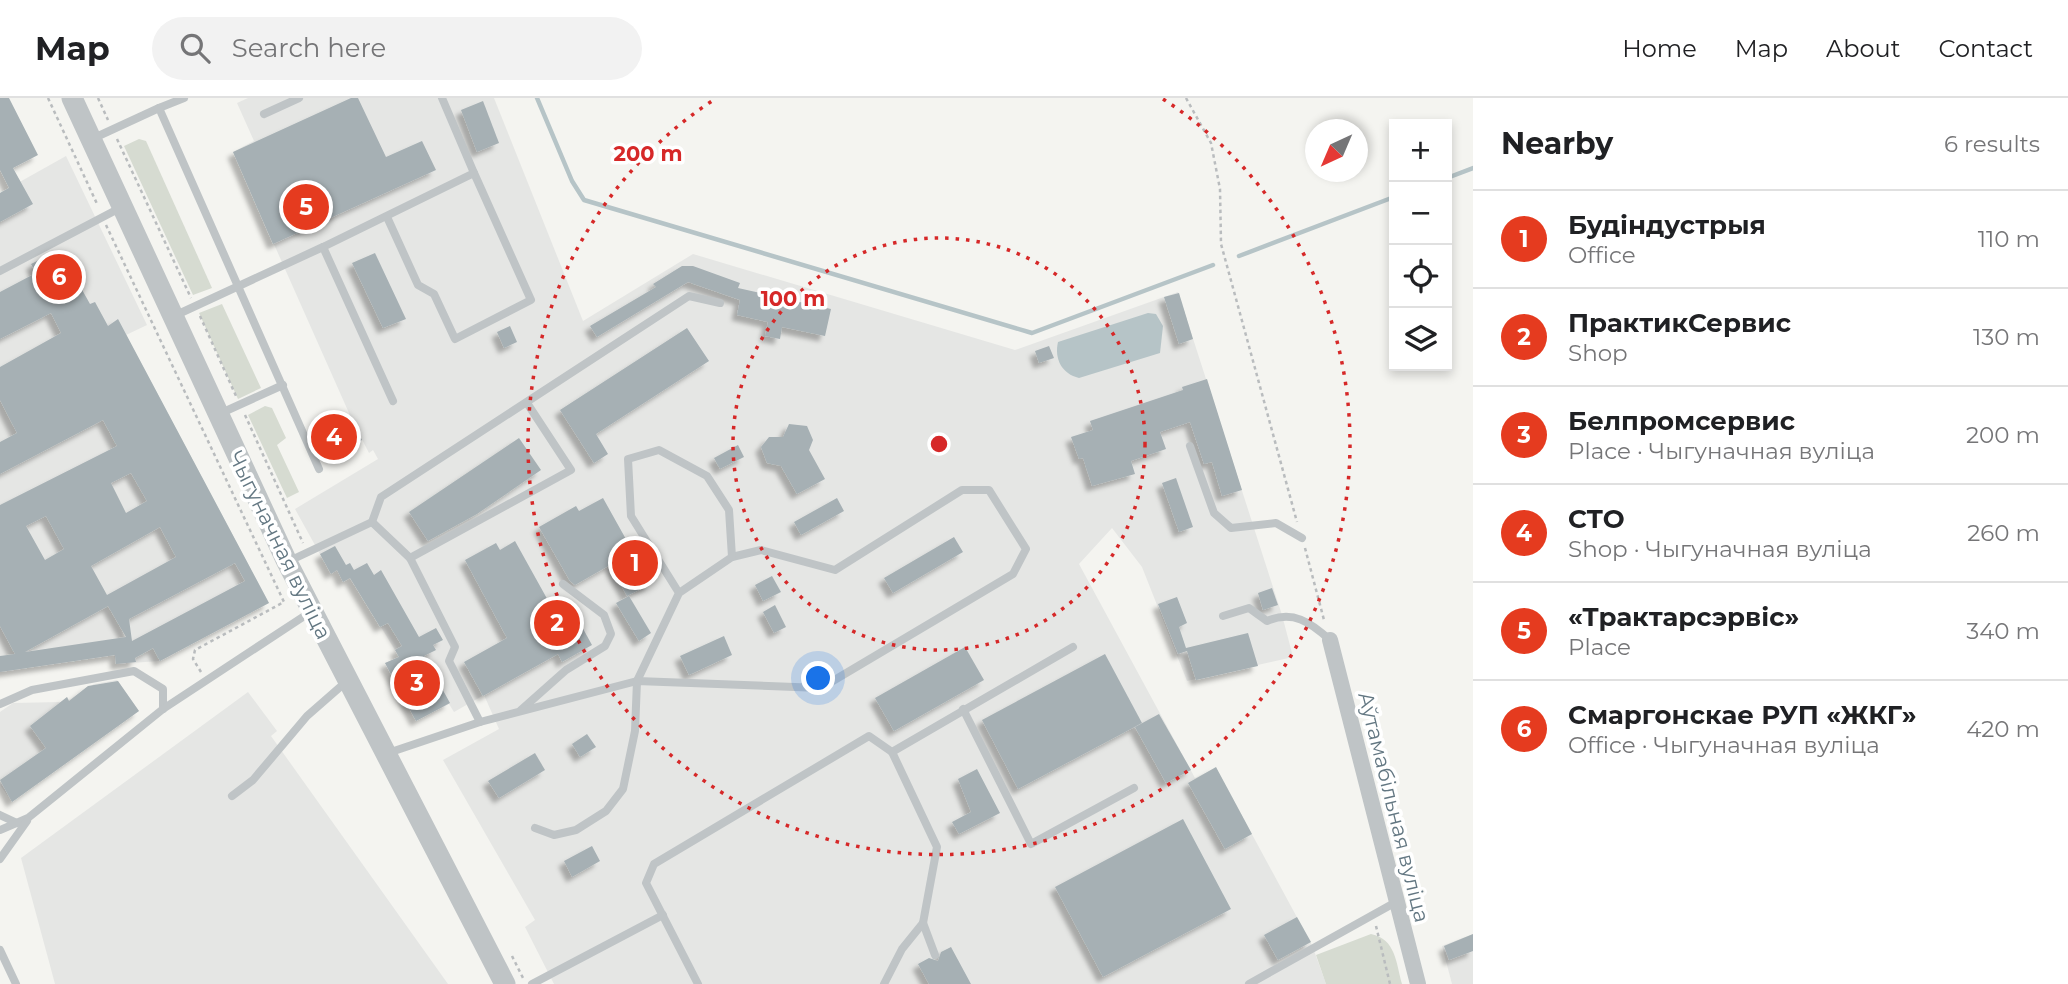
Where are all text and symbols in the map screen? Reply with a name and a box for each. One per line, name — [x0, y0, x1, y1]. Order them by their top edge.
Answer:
search box — [152, 17, 642, 80]
text: Map — [35, 28, 110, 68]
icon: search — [176, 29, 214, 67]
text: Search here — [232, 32, 386, 64]
text: Home — [1622, 34, 1697, 63]
text: Map — [1735, 34, 1788, 63]
text: About — [1826, 34, 1900, 63]
text: Contact — [1938, 34, 2033, 63]
north arrow — [1305, 119, 1368, 182]
map controls — [1389, 119, 1452, 371]
button: + — [1389, 119, 1452, 182]
text: Nearby — [1501, 125, 1613, 162]
text: 6 results — [1944, 130, 2040, 158]
text: 200 m — [614, 141, 682, 166]
pin: 5 — [283, 181, 329, 233]
button: − — [1389, 182, 1452, 245]
text: Будіндустрыя — [1568, 209, 1766, 241]
text: 1 — [1519, 225, 1529, 253]
text: 110 m — [1978, 225, 2040, 253]
text: Office — [1568, 241, 1636, 269]
button: locate — [1389, 245, 1452, 308]
pin: 6 — [36, 251, 82, 303]
text: 100 m — [761, 286, 825, 311]
text: ПрактикСервис — [1568, 307, 1791, 339]
button: layers — [1389, 308, 1452, 371]
text: 2 — [1517, 323, 1531, 351]
text: 130 m — [1973, 323, 2040, 351]
text: Shop — [1568, 339, 1628, 367]
text: Белпромсервис — [1568, 405, 1795, 437]
pin: 4 — [311, 411, 357, 463]
text: 3 — [1517, 421, 1531, 449]
text: 200 m — [1966, 421, 2040, 449]
centre of rings — [927, 432, 951, 456]
text: Place · Чыгуначная вуліца — [1568, 437, 1875, 465]
street label: Чыгуначная вуліца — [224, 447, 336, 643]
text: СТО — [1568, 503, 1625, 535]
text: 4 — [1516, 519, 1532, 547]
text: 260 m — [1967, 519, 2040, 547]
text: Shop · Чыгуначная вуліца — [1568, 535, 1872, 563]
pin: 1 — [612, 537, 658, 589]
pin: 2 — [534, 597, 580, 649]
text: «Трактарсэрвіс» — [1568, 601, 1799, 633]
text: 5 — [1517, 617, 1531, 645]
text: 340 m — [1966, 617, 2040, 645]
text: Place — [1568, 633, 1631, 661]
pin: 3 — [394, 657, 440, 709]
your location — [801, 661, 835, 695]
street label: Аўтамабільная вуліца — [1353, 689, 1435, 925]
text: Смаргонскае РУП «ЖКГ» — [1568, 699, 1917, 731]
text: 6 — [1517, 715, 1531, 743]
text: 420 m — [1966, 715, 2040, 743]
text: Office · Чыгуначная вуліца — [1568, 731, 1880, 759]

